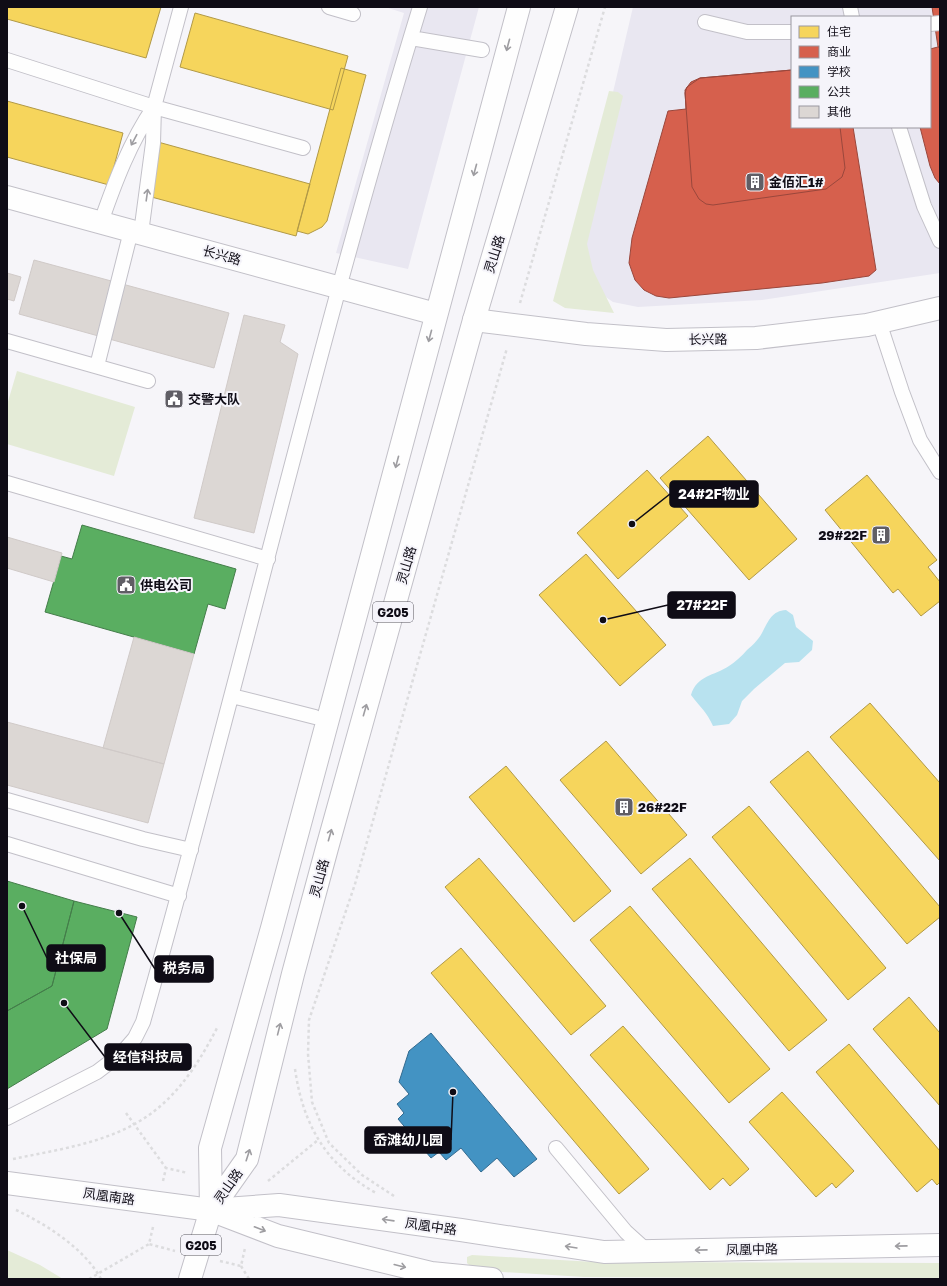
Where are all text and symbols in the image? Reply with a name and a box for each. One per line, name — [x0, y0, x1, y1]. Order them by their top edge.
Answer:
legend — [791, 16, 931, 128]
text: 住宅 — [827, 24, 851, 39]
one-way arrow — [504, 38, 512, 51]
text: 商业 — [827, 44, 851, 59]
text: 学校 — [827, 64, 851, 79]
text: 公共 — [827, 84, 851, 99]
text: 其他 — [827, 104, 851, 119]
one-way arrow — [130, 134, 137, 146]
one-way arrow — [471, 163, 478, 176]
building icon: 金佰汇1# — [744, 171, 766, 193]
place label: 金佰汇1# — [769, 174, 824, 190]
one-way arrow — [143, 189, 151, 202]
street label: 灵山路 — [481, 233, 507, 275]
street label: 长兴路 — [201, 242, 243, 268]
one-way arrow — [426, 329, 433, 342]
street label: 长兴路 — [688, 331, 728, 347]
public building icon: 交警大队 — [163, 388, 185, 410]
place label: 交警大队 — [188, 391, 240, 407]
one-way arrow — [392, 455, 400, 468]
callout: 24#2F物业 — [670, 481, 758, 507]
text: 24#2F物业 — [678, 485, 750, 502]
building icon: 29#22F — [870, 524, 892, 546]
place label: 29#22F — [818, 527, 867, 543]
street label: 灵山路 — [393, 544, 419, 586]
public building icon: 供电公司 — [115, 574, 137, 596]
place label: 供电公司 — [140, 577, 192, 593]
callout: 27#22F — [668, 592, 735, 618]
text: 27#22F — [676, 596, 728, 613]
road number: G205 — [373, 602, 413, 622]
one-way arrow — [362, 704, 369, 717]
building icon: 26#22F — [613, 796, 635, 818]
place label: 26#22F — [638, 799, 687, 815]
one-way arrow — [327, 829, 335, 842]
street label: 灵山路 — [306, 857, 332, 899]
callout: 社保局 — [47, 945, 105, 971]
text: 社保局 — [55, 949, 97, 966]
callout: 税务局 — [155, 956, 213, 982]
text: 税务局 — [163, 959, 205, 976]
one-way arrow — [276, 1022, 284, 1035]
callout: 经信科技局 — [105, 1044, 191, 1070]
text: 经信科技局 — [113, 1048, 183, 1065]
callout: 岙滩幼儿园 — [365, 1127, 451, 1153]
text: 岙滩幼儿园 — [373, 1131, 443, 1148]
one-way arrow — [244, 1149, 252, 1161]
street label: 灵山路 — [210, 1165, 246, 1207]
street label: 凤凰南路 — [82, 1184, 136, 1208]
street label: 凤凰中路 — [404, 1214, 458, 1238]
one-way arrow — [381, 1216, 394, 1224]
one-way arrow — [254, 1226, 266, 1234]
road number: G205 — [181, 1235, 221, 1255]
street label: 凤凰中路 — [726, 1241, 778, 1257]
one-way arrow — [895, 1242, 908, 1250]
one-way arrow — [565, 1243, 578, 1251]
one-way arrow — [695, 1246, 708, 1254]
one-way arrow — [393, 1262, 406, 1270]

